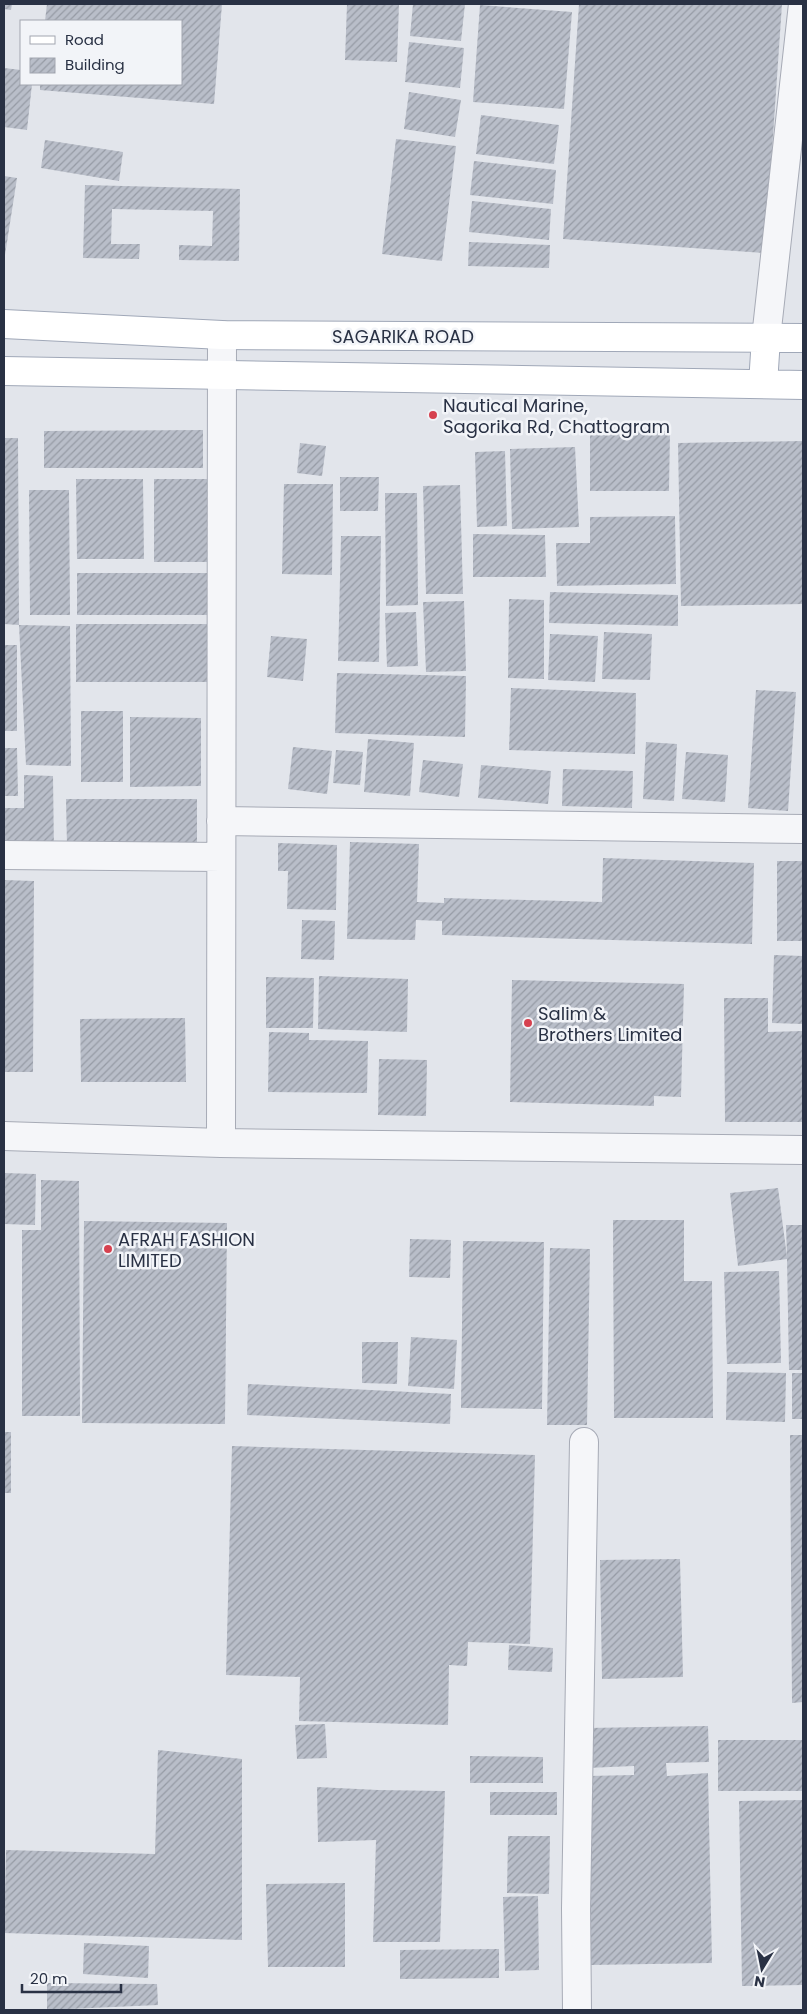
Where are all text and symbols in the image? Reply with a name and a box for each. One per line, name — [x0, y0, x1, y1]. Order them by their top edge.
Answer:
legend — [20, 20, 182, 85]
text: Road — [65, 29, 104, 50]
text: Building — [65, 54, 125, 75]
street label: SAGARIKA ROAD — [332, 324, 474, 349]
place label: Nautical Marine, Sagorika Rd, Chattogram — [443, 393, 670, 439]
marker: Nautical Marine, Sagorika Rd, Chattogram — [427, 409, 439, 421]
place label: Salim & Brothers Limited — [538, 1001, 682, 1047]
marker: Salim & Brothers Limited — [522, 1017, 534, 1029]
place label: AFRAH FASHION LIMITED — [118, 1227, 255, 1273]
marker: AFRAH FASHION LIMITED — [102, 1243, 114, 1255]
north arrow — [737, 1944, 787, 1994]
scale bar — [22, 1962, 121, 1994]
text: 20 m — [30, 1968, 68, 1989]
text: N — [753, 1971, 767, 1993]

